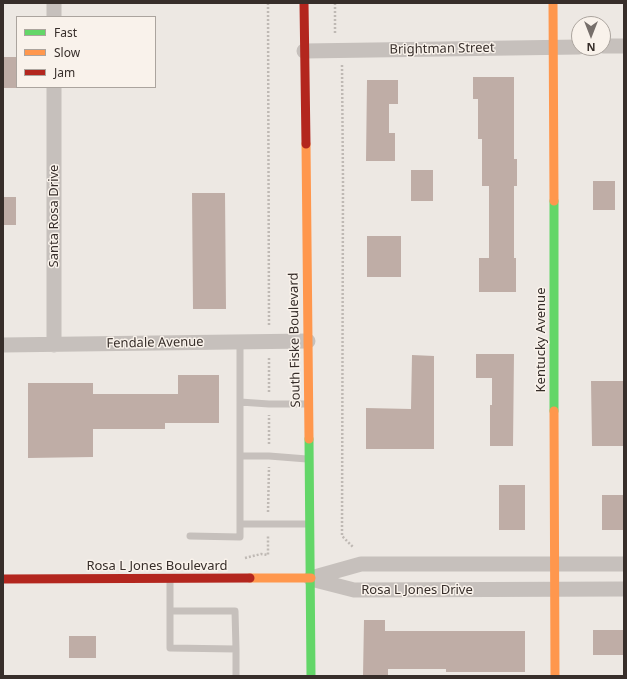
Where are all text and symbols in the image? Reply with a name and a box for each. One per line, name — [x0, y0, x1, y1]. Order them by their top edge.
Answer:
legend — [16, 16, 156, 88]
north arrow — [571, 16, 611, 56]
text: Fast — [54, 24, 77, 41]
street label: Brightman Street — [389, 40, 495, 58]
text: N — [587, 40, 595, 55]
text: Slow — [54, 44, 80, 61]
text: Jam — [54, 64, 75, 81]
street label: Santa Rosa Drive — [46, 165, 62, 267]
street label: South Fiske Boulevard — [286, 272, 304, 408]
street label: Kentucky Avenue — [533, 288, 549, 392]
street label: Fendale Avenue — [106, 334, 204, 352]
street label: Rosa L Jones Boulevard — [86, 558, 228, 574]
street label: Rosa L Jones Drive — [361, 582, 473, 598]

